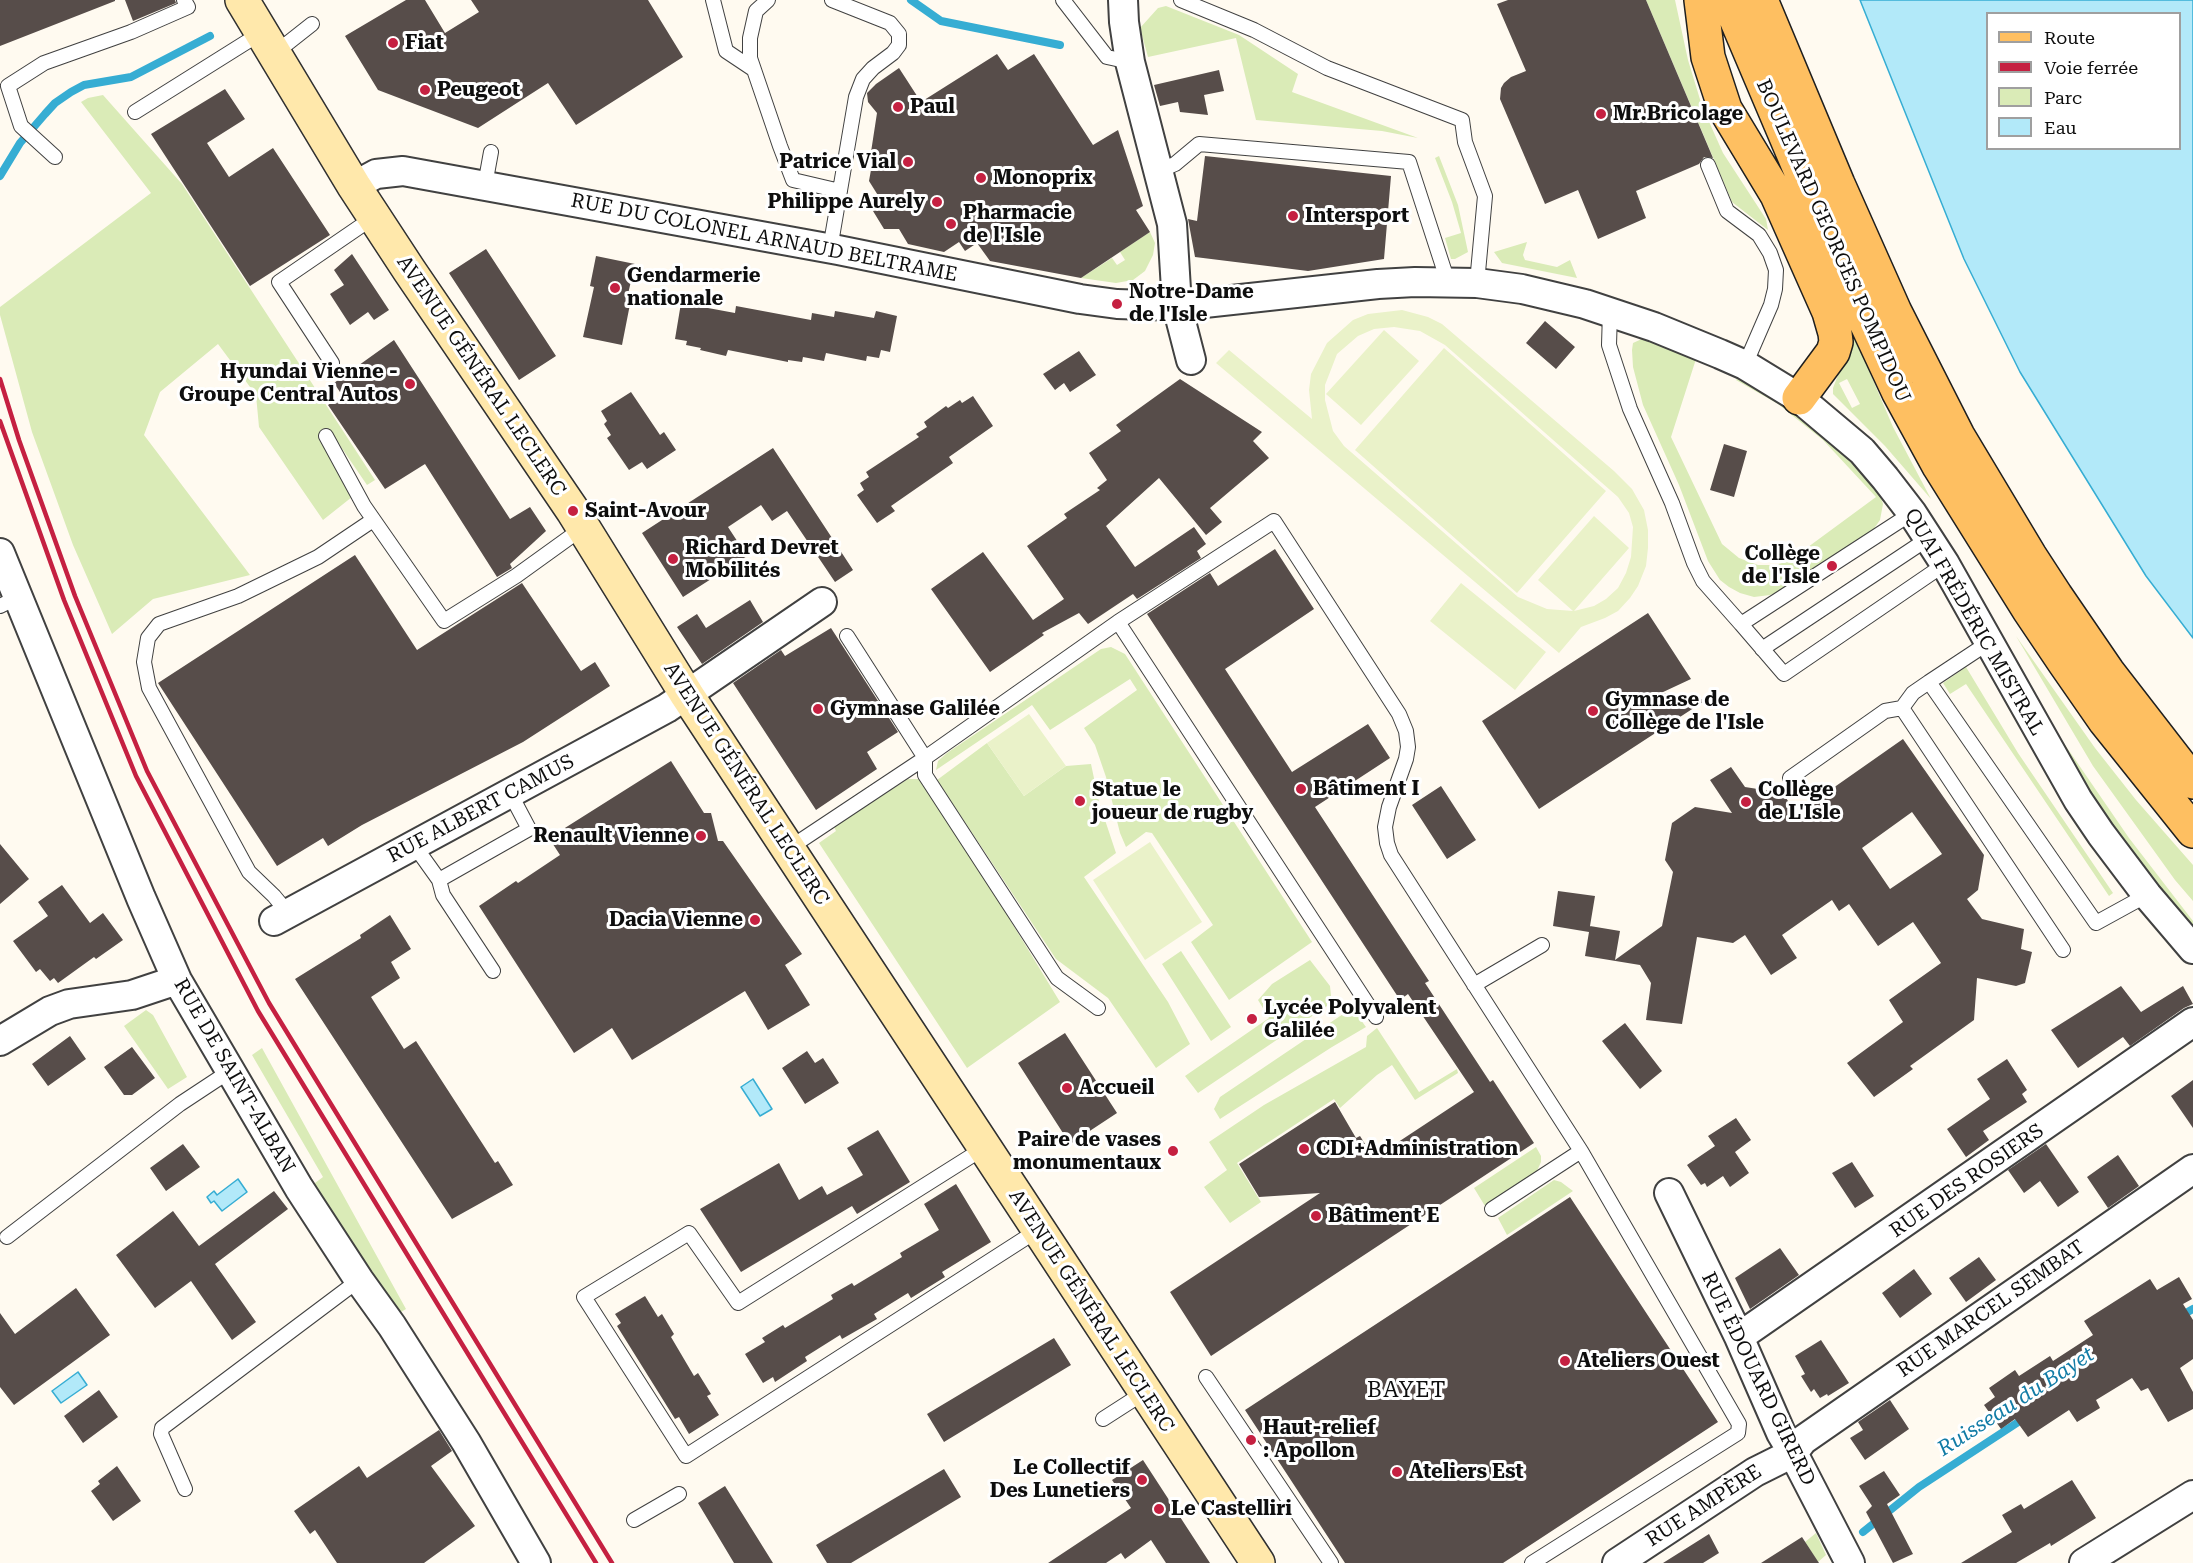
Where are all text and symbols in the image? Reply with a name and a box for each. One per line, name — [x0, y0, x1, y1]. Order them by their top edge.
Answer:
legend — [1986, 12, 2181, 150]
text: Route — [2044, 27, 2095, 48]
place label: Fiat — [405, 31, 444, 55]
marker: Fiat — [386, 36, 400, 50]
text: Voie ferrée — [2044, 57, 2138, 78]
street label: BOULEVARD GEORGES POMPIDOU — [1751, 76, 1915, 406]
place label: Peugeot — [437, 78, 520, 102]
marker: Peugeot — [418, 83, 432, 97]
text: Parc — [2044, 87, 2082, 108]
place label: Paul — [910, 95, 955, 119]
marker: Paul — [891, 100, 905, 114]
place label: Mr.Bricolage — [1613, 102, 1743, 126]
marker: Mr.Bricolage — [1594, 107, 1608, 121]
text: Eau — [2044, 117, 2077, 138]
place label: Patrice Vial — [779, 150, 896, 174]
marker: Patrice Vial — [901, 155, 915, 169]
place label: Monoprix — [993, 166, 1092, 190]
marker: Monoprix — [974, 171, 988, 185]
street label: RUE DU COLONEL ARNAUD BELTRAME — [569, 189, 959, 287]
place label: Philippe Aurely — [768, 190, 925, 214]
marker: Philippe Aurely — [930, 195, 944, 209]
place label: Pharmacie de l'Isle — [963, 201, 1072, 248]
place label: Intersport — [1305, 204, 1409, 228]
marker: Intersport — [1286, 209, 1300, 223]
marker: Pharmacie de l'Isle — [944, 217, 958, 231]
street label: AVENUE GÉNÉRAL LECLERC — [391, 251, 571, 501]
place label: Gendarmerie nationale — [627, 264, 761, 311]
place label: Notre-Dame de l'Isle — [1129, 280, 1254, 327]
marker: Gendarmerie nationale — [608, 281, 622, 295]
marker: Notre-Dame de l'Isle — [1110, 297, 1124, 311]
place label: Hyundai Vienne - Groupe Central Autos — [179, 360, 398, 407]
marker: Hyundai Vienne - Groupe Central Autos — [403, 377, 417, 391]
place label: Saint-Avour — [585, 499, 706, 523]
marker: Saint-Avour — [566, 504, 580, 518]
street label: QUAI FRÉDÉRIC MISTRAL — [1899, 504, 2049, 740]
place label: Richard Devret Mobilités — [685, 536, 839, 583]
place label: Collège de l'Isle — [1742, 542, 1820, 589]
marker: Richard Devret Mobilités — [666, 552, 680, 566]
marker: Collège de l'Isle — [1825, 559, 1839, 573]
street label: AVENUE GÉNÉRAL LECLERC — [658, 658, 834, 910]
place label: Gymnase de Collège de l'Isle — [1605, 688, 1764, 735]
place label: Gymnase Galilée — [830, 697, 1000, 721]
marker: Gymnase Galilée — [811, 702, 825, 716]
marker: Gymnase de Collège de l'Isle — [1586, 704, 1600, 718]
street label: RUE ALBERT CAMUS — [384, 750, 578, 868]
place label: Bâtiment I — [1313, 777, 1419, 801]
place label: Statue le joueur de rugby — [1092, 778, 1253, 825]
place label: Collège de L'Isle — [1758, 778, 1841, 825]
marker: Bâtiment I — [1294, 782, 1308, 796]
marker: Statue le joueur de rugby — [1073, 794, 1087, 808]
marker: Collège de L'Isle — [1739, 795, 1753, 809]
place label: Renault Vienne — [533, 824, 689, 848]
marker: Renault Vienne — [694, 829, 708, 843]
place label: Dacia Vienne — [609, 908, 743, 932]
marker: Dacia Vienne — [748, 913, 762, 927]
street label: RUE DE SAINT-ALBAN — [168, 974, 300, 1178]
place label: Lycée Polyvalent Galilée — [1264, 996, 1436, 1043]
marker: Lycée Polyvalent Galilée — [1245, 1012, 1259, 1026]
place label: Accueil — [1079, 1076, 1154, 1100]
marker: Accueil — [1060, 1081, 1074, 1095]
street label: RUE DES ROSIERS — [1886, 1119, 2048, 1243]
place label: Paire de vases monumentaux — [1013, 1128, 1161, 1175]
place label: CDI+Administration — [1316, 1137, 1518, 1161]
marker: CDI+Administration — [1297, 1142, 1311, 1156]
marker: Paire de vases monumentaux — [1166, 1144, 1180, 1158]
street label: AVENUE GÉNÉRAL LECLERC — [1003, 1185, 1179, 1437]
place label: Bâtiment E — [1328, 1204, 1439, 1228]
marker: Bâtiment E — [1309, 1209, 1323, 1223]
street label: RUE MARCEL SEMBAT — [1893, 1235, 2089, 1383]
street label: RUE ÉDOUARD GIRERD — [1696, 1268, 1820, 1490]
water label: Ruisseau du Bayet — [1933, 1342, 2099, 1462]
place label: Ateliers Ouest — [1577, 1349, 1720, 1373]
marker: Ateliers Ouest — [1558, 1354, 1572, 1368]
district label: BAYET — [1367, 1378, 1447, 1404]
place label: Haut-relief : Apollon — [1263, 1416, 1376, 1463]
marker: Haut-relief : Apollon — [1244, 1433, 1258, 1447]
place label: Le Collectif Des Lunetiers — [990, 1456, 1130, 1503]
place label: Ateliers Est — [1409, 1460, 1524, 1484]
street label: RUE AMPÈRE — [1642, 1460, 1766, 1552]
marker: Ateliers Est — [1390, 1465, 1404, 1479]
marker: Le Collectif Des Lunetiers — [1135, 1473, 1149, 1487]
place label: Le Castelliri — [1171, 1497, 1292, 1521]
marker: Le Castelliri — [1152, 1502, 1166, 1516]

